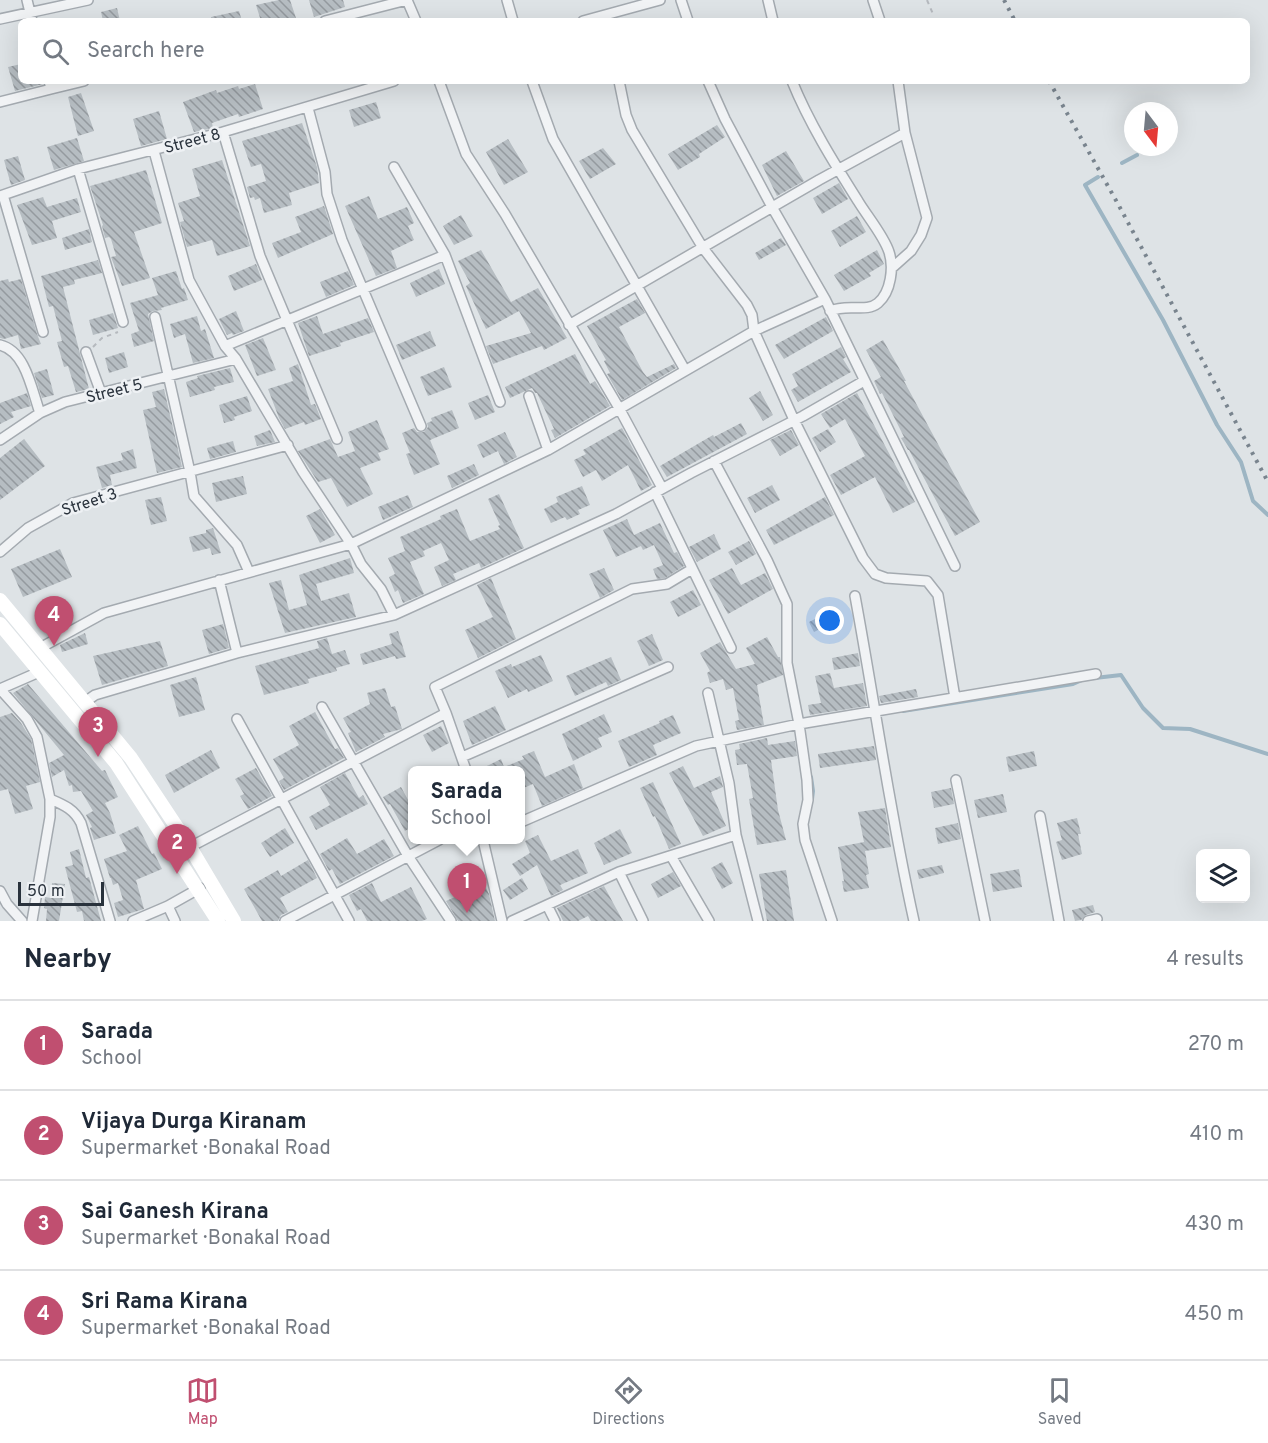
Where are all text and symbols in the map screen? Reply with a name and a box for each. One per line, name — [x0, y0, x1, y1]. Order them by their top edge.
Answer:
search box — [18, 18, 1250, 84]
icon: search — [39, 35, 72, 68]
text: Search here — [87, 38, 205, 65]
north arrow — [1124, 102, 1178, 156]
street label: Street 8 — [162, 125, 223, 159]
street label: Street 5 — [84, 375, 145, 409]
street label: Street 3 — [59, 485, 120, 521]
pin: 4 — [34, 596, 74, 646]
your location — [815, 606, 844, 635]
pin: 3 — [78, 708, 118, 757]
popup — [408, 766, 525, 844]
text: Sarada — [430, 779, 503, 806]
text: School — [430, 806, 492, 832]
pin: 2 — [158, 824, 196, 874]
map controls — [1196, 849, 1250, 903]
button: layers — [1196, 849, 1250, 903]
pin: 1 — [448, 864, 486, 913]
scale bar — [18, 879, 104, 906]
text: 50 m — [27, 882, 65, 902]
text: Nearby — [24, 944, 112, 977]
text: 4 results — [1167, 947, 1244, 973]
text: Sarada — [81, 1019, 153, 1046]
text: 1 — [40, 1032, 48, 1058]
text: 270 m — [1188, 1032, 1244, 1058]
text: School — [81, 1046, 142, 1072]
text: Vijaya Durga Kiranam — [81, 1109, 306, 1136]
text: 2 — [37, 1122, 50, 1148]
text: 410 m — [1190, 1122, 1244, 1148]
text: Supermarket · Bonakal Road — [81, 1136, 331, 1162]
text: Sai Ganesh Kirana — [81, 1199, 269, 1226]
text: 3 — [38, 1212, 50, 1238]
text: 430 m — [1185, 1212, 1244, 1238]
text: Supermarket · Bonakal Road — [81, 1226, 331, 1252]
text: Sri Rama Kirana — [81, 1289, 248, 1316]
text: 4 — [37, 1302, 50, 1328]
text: 450 m — [1185, 1302, 1244, 1328]
text: Supermarket · Bonakal Road — [81, 1316, 331, 1342]
tab: Map — [186, 1374, 219, 1430]
tab: Directions — [592, 1374, 665, 1430]
tab: Saved — [1038, 1374, 1082, 1430]

